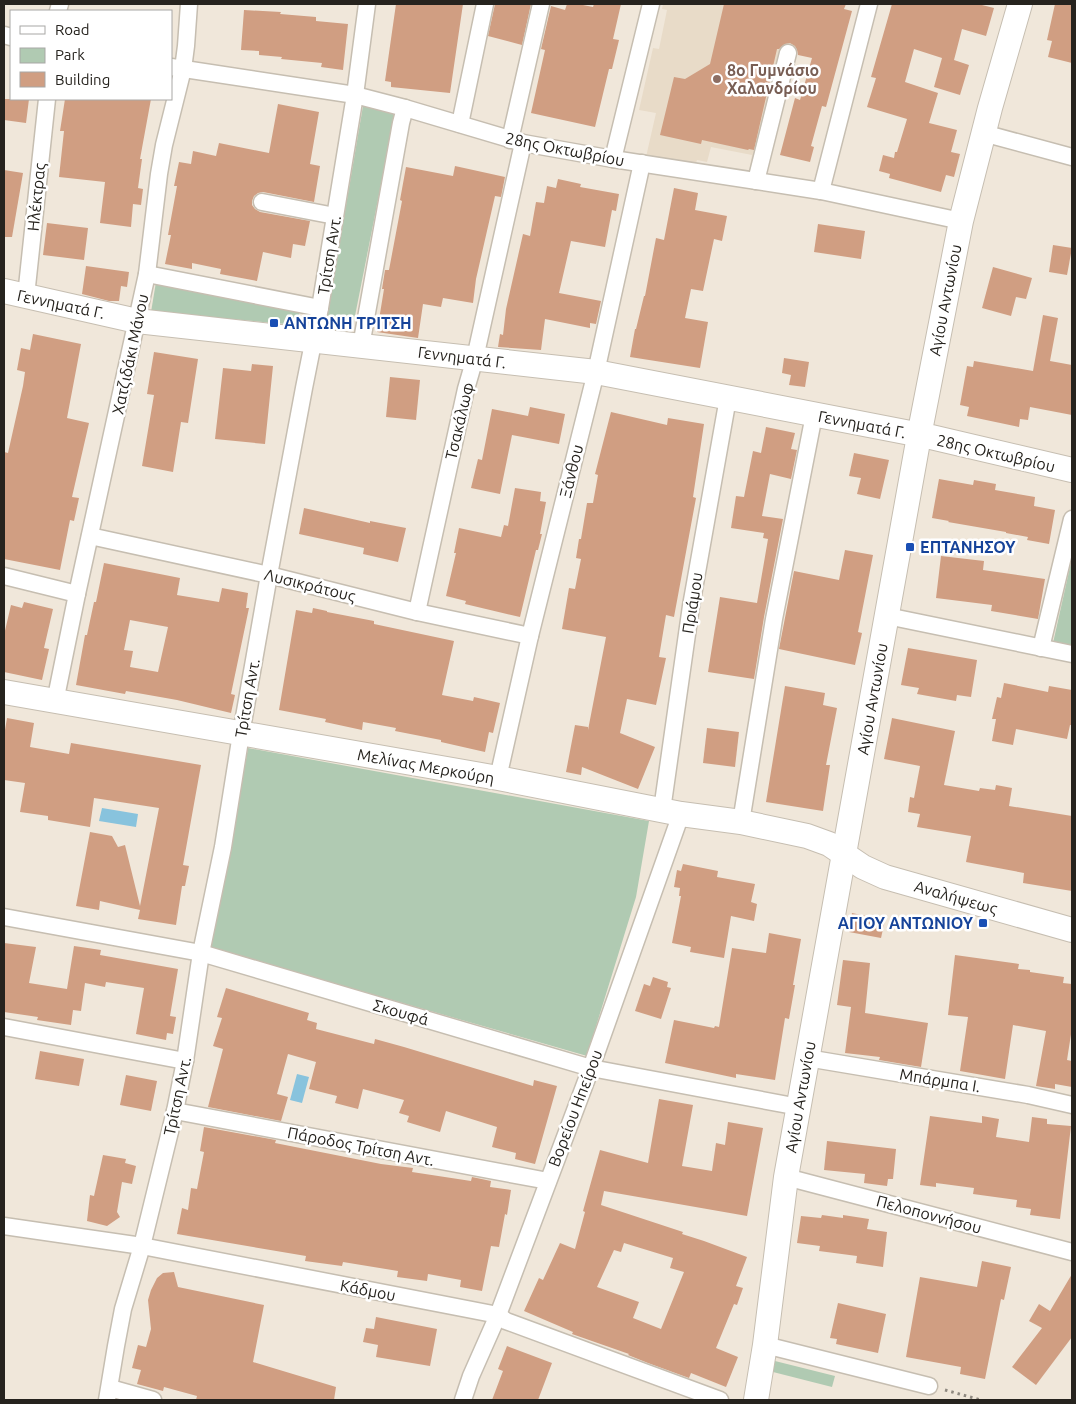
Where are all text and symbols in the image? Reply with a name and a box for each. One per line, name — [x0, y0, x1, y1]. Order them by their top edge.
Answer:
legend — [10, 10, 172, 100]
text: Road — [55, 21, 90, 38]
text: Park — [55, 46, 85, 63]
place label: 8ο Γυμνάσιο Χαλανδρίου — [727, 61, 819, 97]
text: Building — [55, 71, 110, 88]
marker: 8ο Γυμνάσιο Χαλανδρίου — [711, 73, 723, 85]
street label: 28ης Οκτωβρίου — [504, 129, 626, 170]
street label: Ηλέκτρας — [23, 162, 50, 232]
street label: Τρίτση Αντ. — [314, 214, 344, 296]
street label: Αγίου Αντωνίου — [925, 243, 965, 357]
street label: Γεννηματά Γ. — [16, 286, 106, 322]
street label: Χατζιδάκι Μάνου — [108, 292, 153, 416]
place label: ΑΝΤΩΝΗ ΤΡΙΤΣΗ — [284, 314, 412, 332]
marker: ΑΝΤΩΝΗ ΤΡΙΤΣΗ — [268, 317, 280, 329]
street label: Γεννηματά Γ. — [417, 343, 507, 371]
street label: Τσακάλωφ — [441, 381, 477, 461]
street label: Γεννηματά Γ. — [817, 407, 907, 441]
street label: 28ης Οκτωβρίου — [935, 431, 1057, 476]
street label: Ξάνθου — [556, 443, 586, 499]
place label: ΕΠΤΑΝΗΣΟΥ — [920, 538, 1016, 556]
marker: ΕΠΤΑΝΗΣΟΥ — [904, 541, 916, 553]
street label: Λυσικράτους — [262, 565, 357, 606]
street label: Πριάμου — [678, 571, 706, 635]
street label: Αγίου Αντωνίου — [853, 642, 891, 756]
street label: Τρίτση Αντ. — [231, 657, 263, 739]
street label: Μελίνας Μερκούρη — [356, 745, 496, 788]
street label: Αναλήψεως — [912, 877, 1000, 918]
place label: ΑΓΙΟΥ ΑΝΤΩΝΙΟΥ — [838, 914, 974, 932]
marker: ΑΓΙΟΥ ΑΝΤΩΝΙΟΥ — [977, 917, 989, 929]
street label: Σκουφά — [371, 995, 431, 1029]
street label: Αγίου Αντωνίου — [781, 1040, 819, 1154]
street label: Βορείου Ηπείρου — [544, 1047, 606, 1169]
street label: Τρίτση Αντ. — [160, 1055, 194, 1137]
street label: Μπάρμπα Ι. — [898, 1065, 982, 1095]
street label: Πάροδος Τρίτση Αντ. — [286, 1123, 436, 1170]
street label: Πελοποννήσου — [874, 1191, 984, 1237]
street label: Κάδμου — [339, 1276, 397, 1304]

